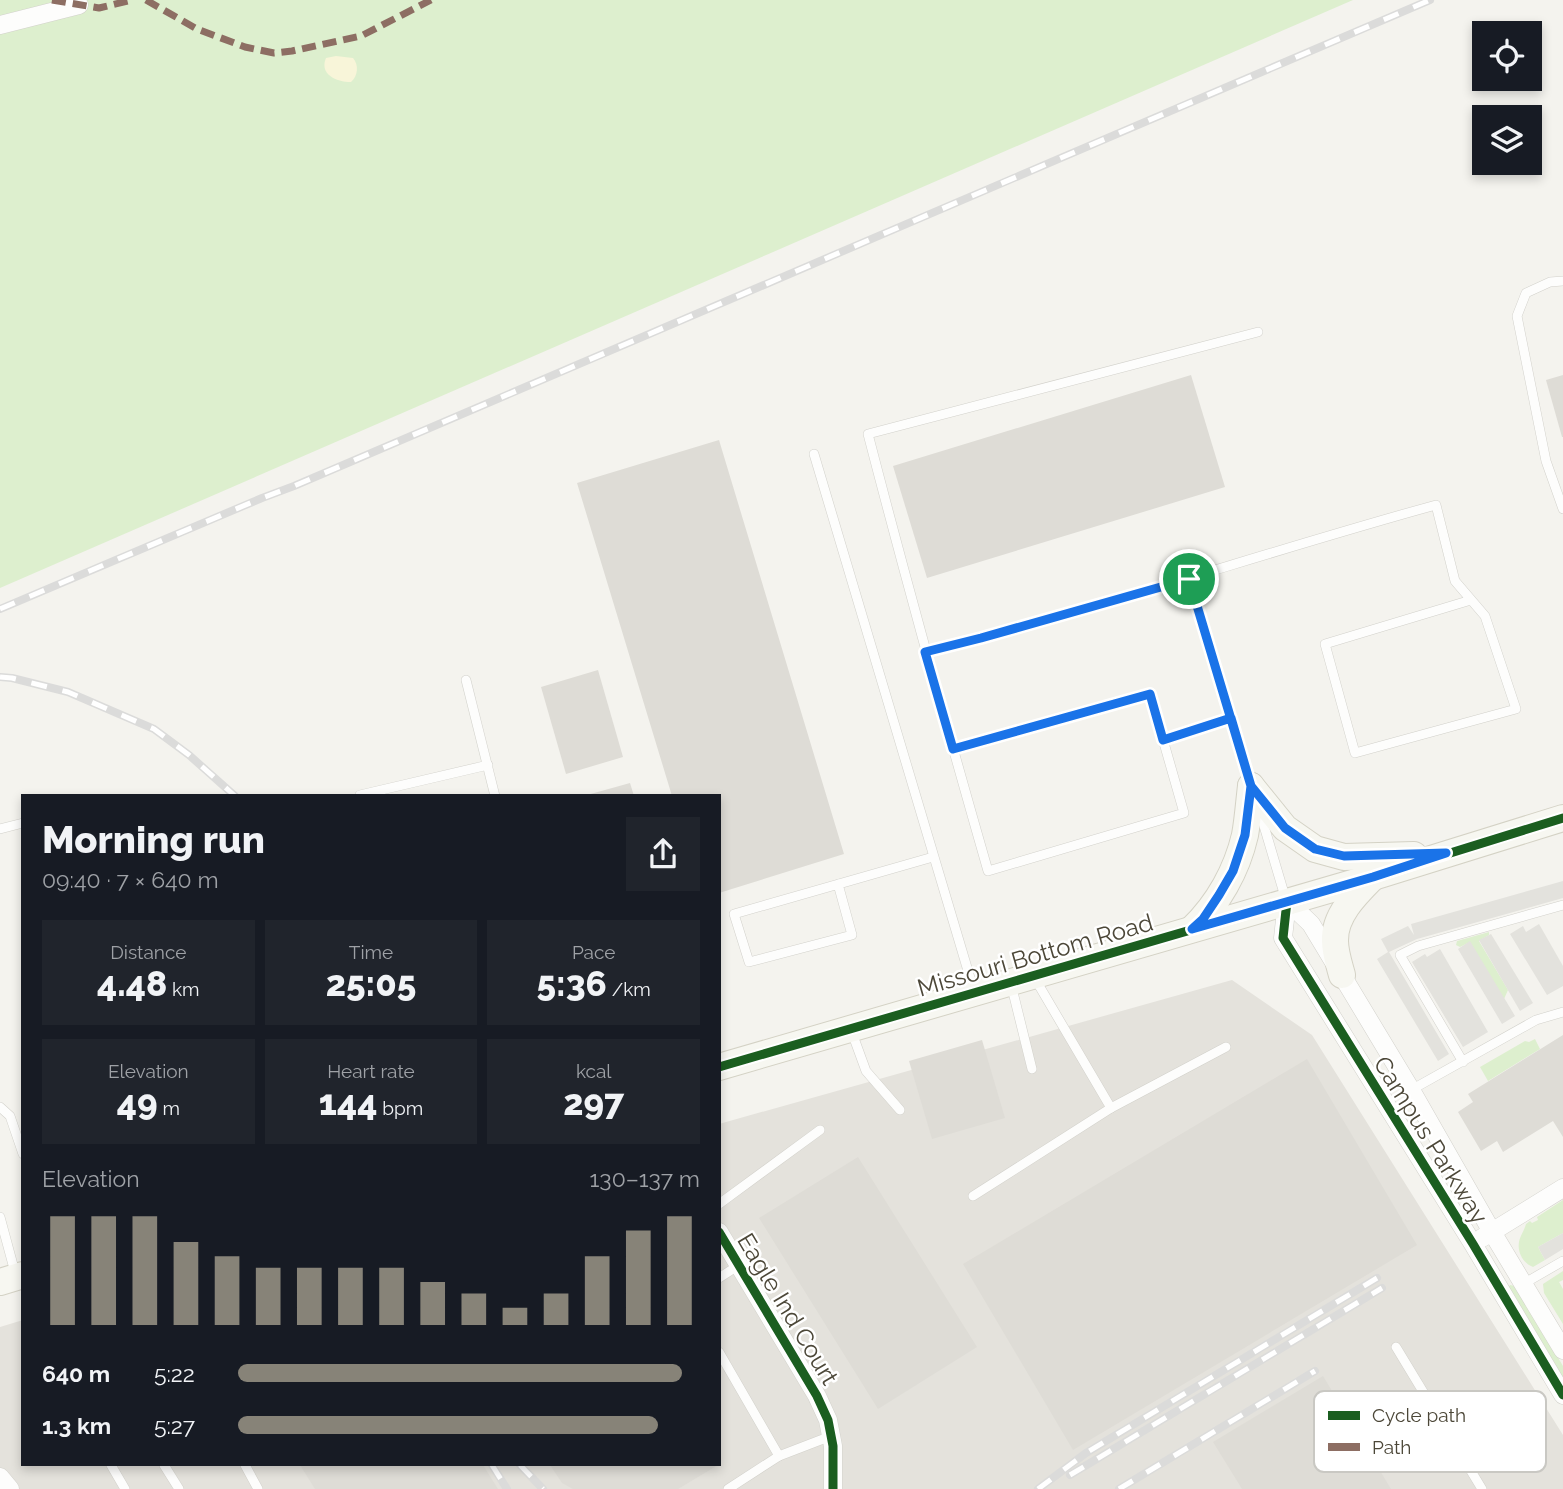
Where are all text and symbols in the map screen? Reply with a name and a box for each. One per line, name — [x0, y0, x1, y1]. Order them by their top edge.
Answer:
map controls — [1472, 21, 1542, 175]
button: locate — [1472, 21, 1542, 91]
button: layers — [1472, 105, 1542, 175]
pin — [1159, 549, 1219, 609]
icon: arrive — [1170, 560, 1208, 598]
text: Morning run — [42, 817, 265, 862]
button: share — [626, 817, 700, 891]
text: 09:40 · 7 × 640 m — [42, 866, 219, 893]
street label: Missouri Bottom Road — [914, 907, 1156, 1003]
text: Distance — [110, 941, 186, 963]
text: Time — [349, 941, 393, 963]
text: Pace — [572, 941, 615, 963]
text: 4.48 — [97, 963, 167, 1004]
text: 25:05 — [326, 963, 416, 1004]
text: 5:36 — [537, 963, 607, 1004]
text: km — [167, 978, 200, 1000]
text: /km — [607, 978, 651, 1000]
street label: Campus Parkway — [1368, 1051, 1494, 1229]
text: Elevation — [108, 1060, 189, 1082]
text: Heart rate — [327, 1060, 415, 1082]
text: kcal — [576, 1060, 611, 1082]
text: 49 — [117, 1082, 158, 1123]
text: 144 — [319, 1082, 377, 1123]
text: 297 — [563, 1082, 624, 1123]
text: m — [158, 1097, 180, 1119]
text: bpm — [377, 1097, 423, 1119]
text: Elevation — [42, 1165, 140, 1192]
text: 130–137 m — [590, 1165, 700, 1192]
street label: Eagle Ind Court — [731, 1228, 845, 1390]
text: 640 m — [42, 1360, 110, 1387]
text: 5:22 — [154, 1360, 195, 1387]
legend — [1314, 1391, 1546, 1472]
text: Cycle path — [1372, 1404, 1466, 1426]
text: 1.3 km — [42, 1412, 111, 1439]
text: 5:27 — [154, 1412, 195, 1439]
text: Path — [1372, 1436, 1411, 1458]

